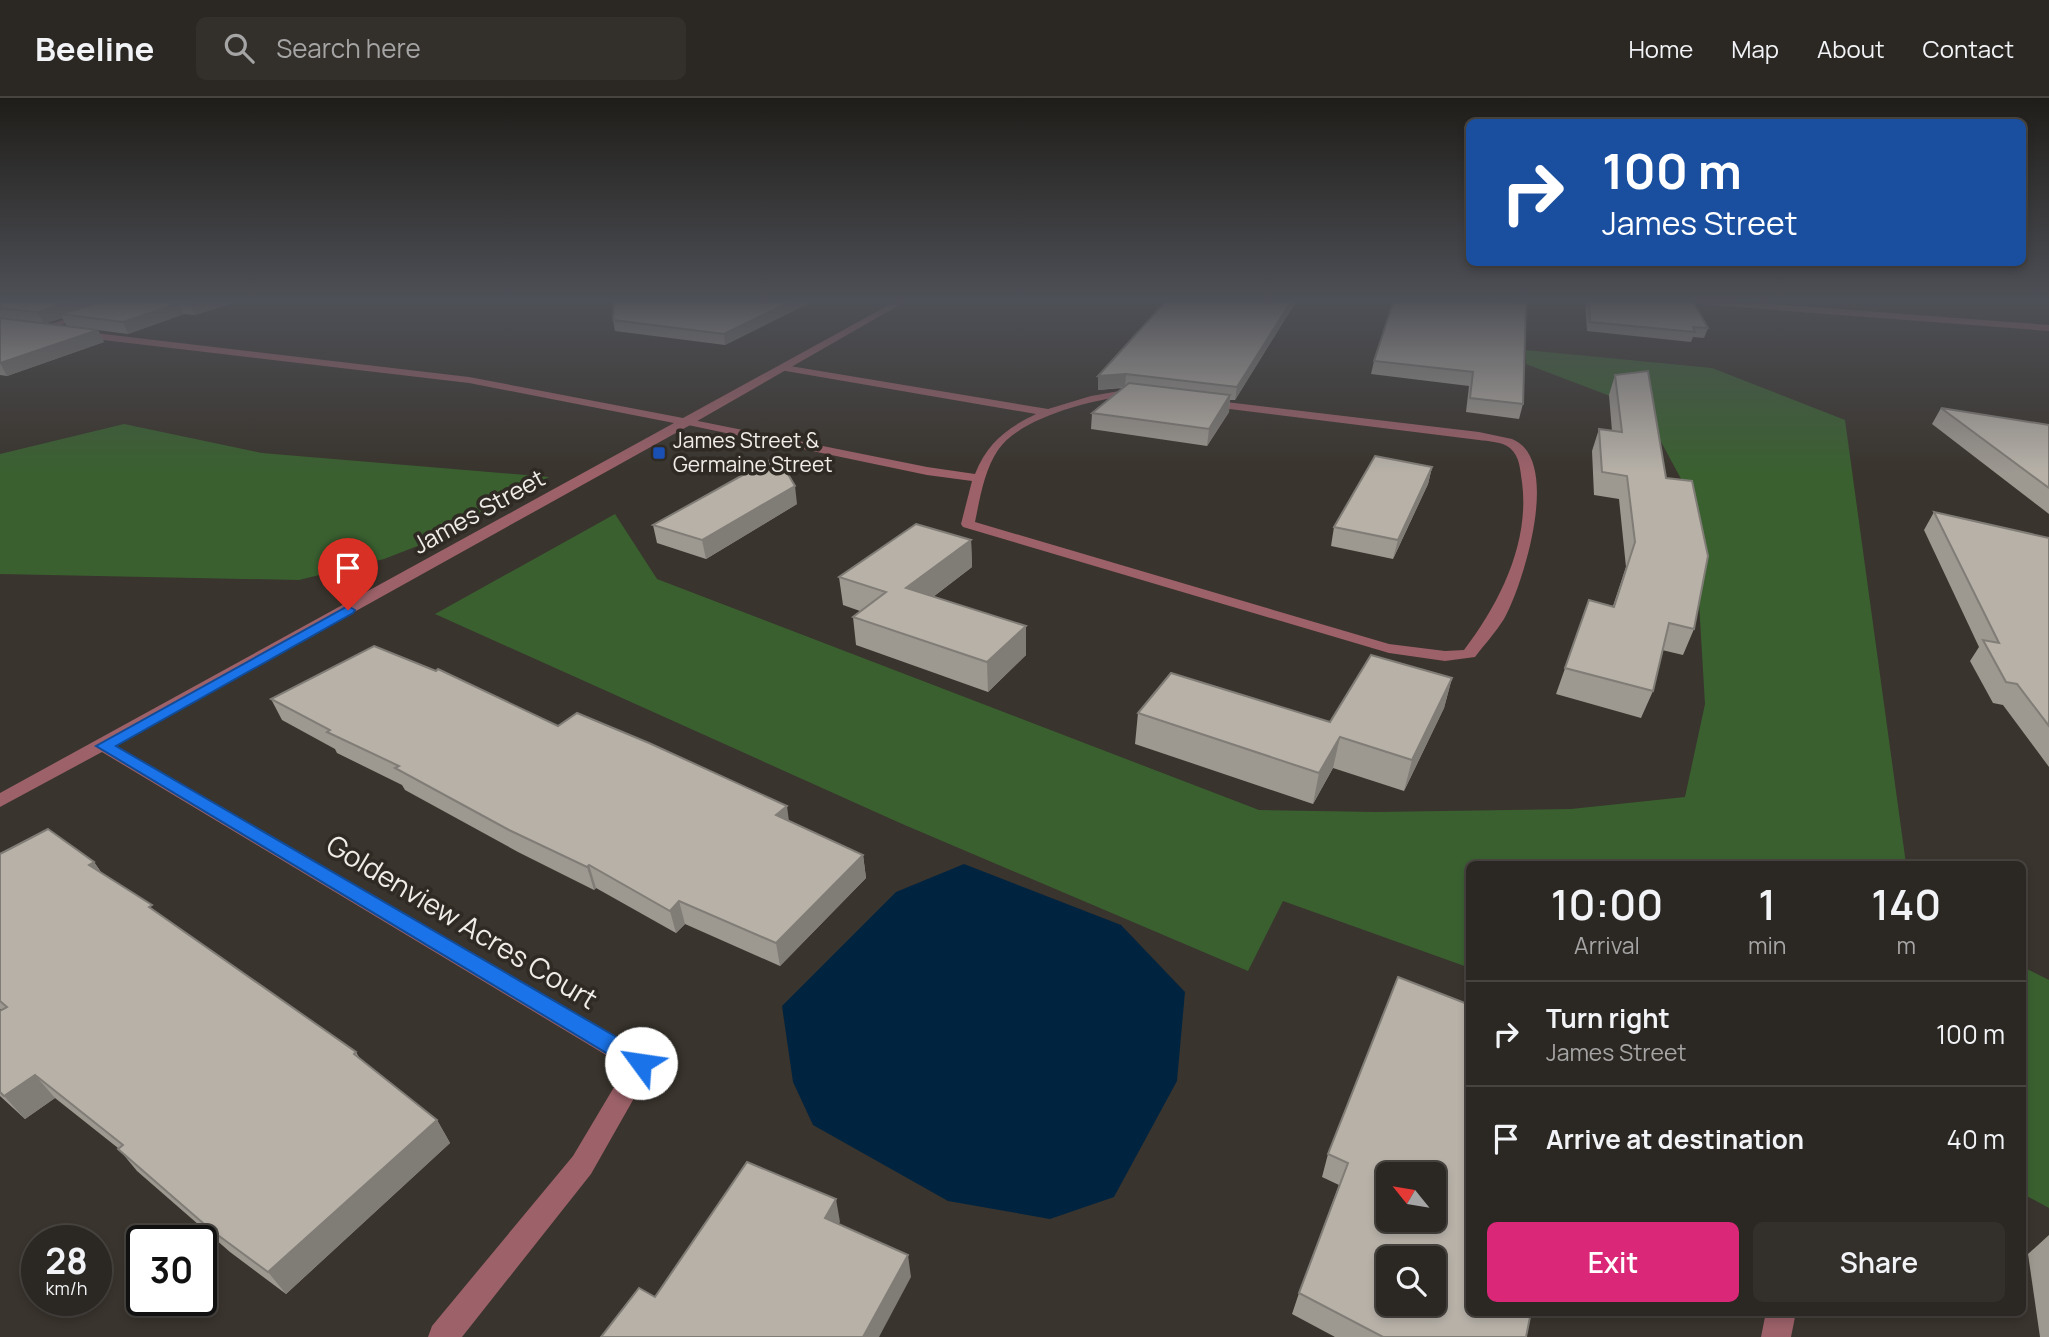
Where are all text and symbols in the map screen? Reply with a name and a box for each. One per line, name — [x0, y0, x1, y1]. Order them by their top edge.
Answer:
search box — [196, 17, 686, 80]
text: Beeline — [35, 26, 154, 71]
icon: search — [220, 29, 258, 67]
text: Search here — [276, 30, 421, 66]
text: Home — [1628, 32, 1693, 65]
text: Map — [1731, 32, 1779, 65]
text: About — [1817, 32, 1885, 65]
text: Contact — [1923, 32, 2014, 65]
text: 100 m — [1602, 137, 1742, 204]
icon: right — [1487, 147, 1578, 238]
text: James Street — [1602, 201, 1798, 245]
place label: James Street & Germaine Street — [673, 426, 833, 478]
marker: James Street & Germaine Street — [651, 445, 667, 461]
street label: James Street — [406, 461, 550, 561]
pin — [318, 538, 378, 610]
icon: arrive — [329, 549, 367, 587]
street label: Goldenview Acres Court — [320, 825, 605, 1017]
text: 10:00 — [1551, 875, 1663, 933]
text: 1 — [1758, 875, 1776, 933]
text: 140 — [1871, 875, 1941, 933]
text: Arrival — [1574, 929, 1640, 961]
text: min — [1748, 929, 1786, 961]
text: m — [1896, 929, 1916, 961]
text: Turn right — [1546, 1000, 1670, 1036]
icon: right — [1487, 1015, 1525, 1053]
text: 100 m — [1936, 1016, 2005, 1052]
position arrow — [604, 1026, 678, 1100]
text: James Street — [1546, 1036, 1687, 1068]
icon: arrive — [1487, 1120, 1525, 1158]
text: Arrive at destination — [1546, 1121, 1804, 1157]
text: 40 m — [1947, 1121, 2005, 1157]
north arrow — [1376, 1162, 1446, 1232]
map controls — [1376, 1162, 1446, 1316]
button: Exit — [1487, 1222, 1739, 1302]
button: Share — [1753, 1222, 2005, 1302]
speed limit sign: 30 — [126, 1225, 217, 1316]
text: 28 — [45, 1237, 88, 1285]
button: search — [1376, 1246, 1446, 1316]
text: km/h — [46, 1276, 87, 1300]

